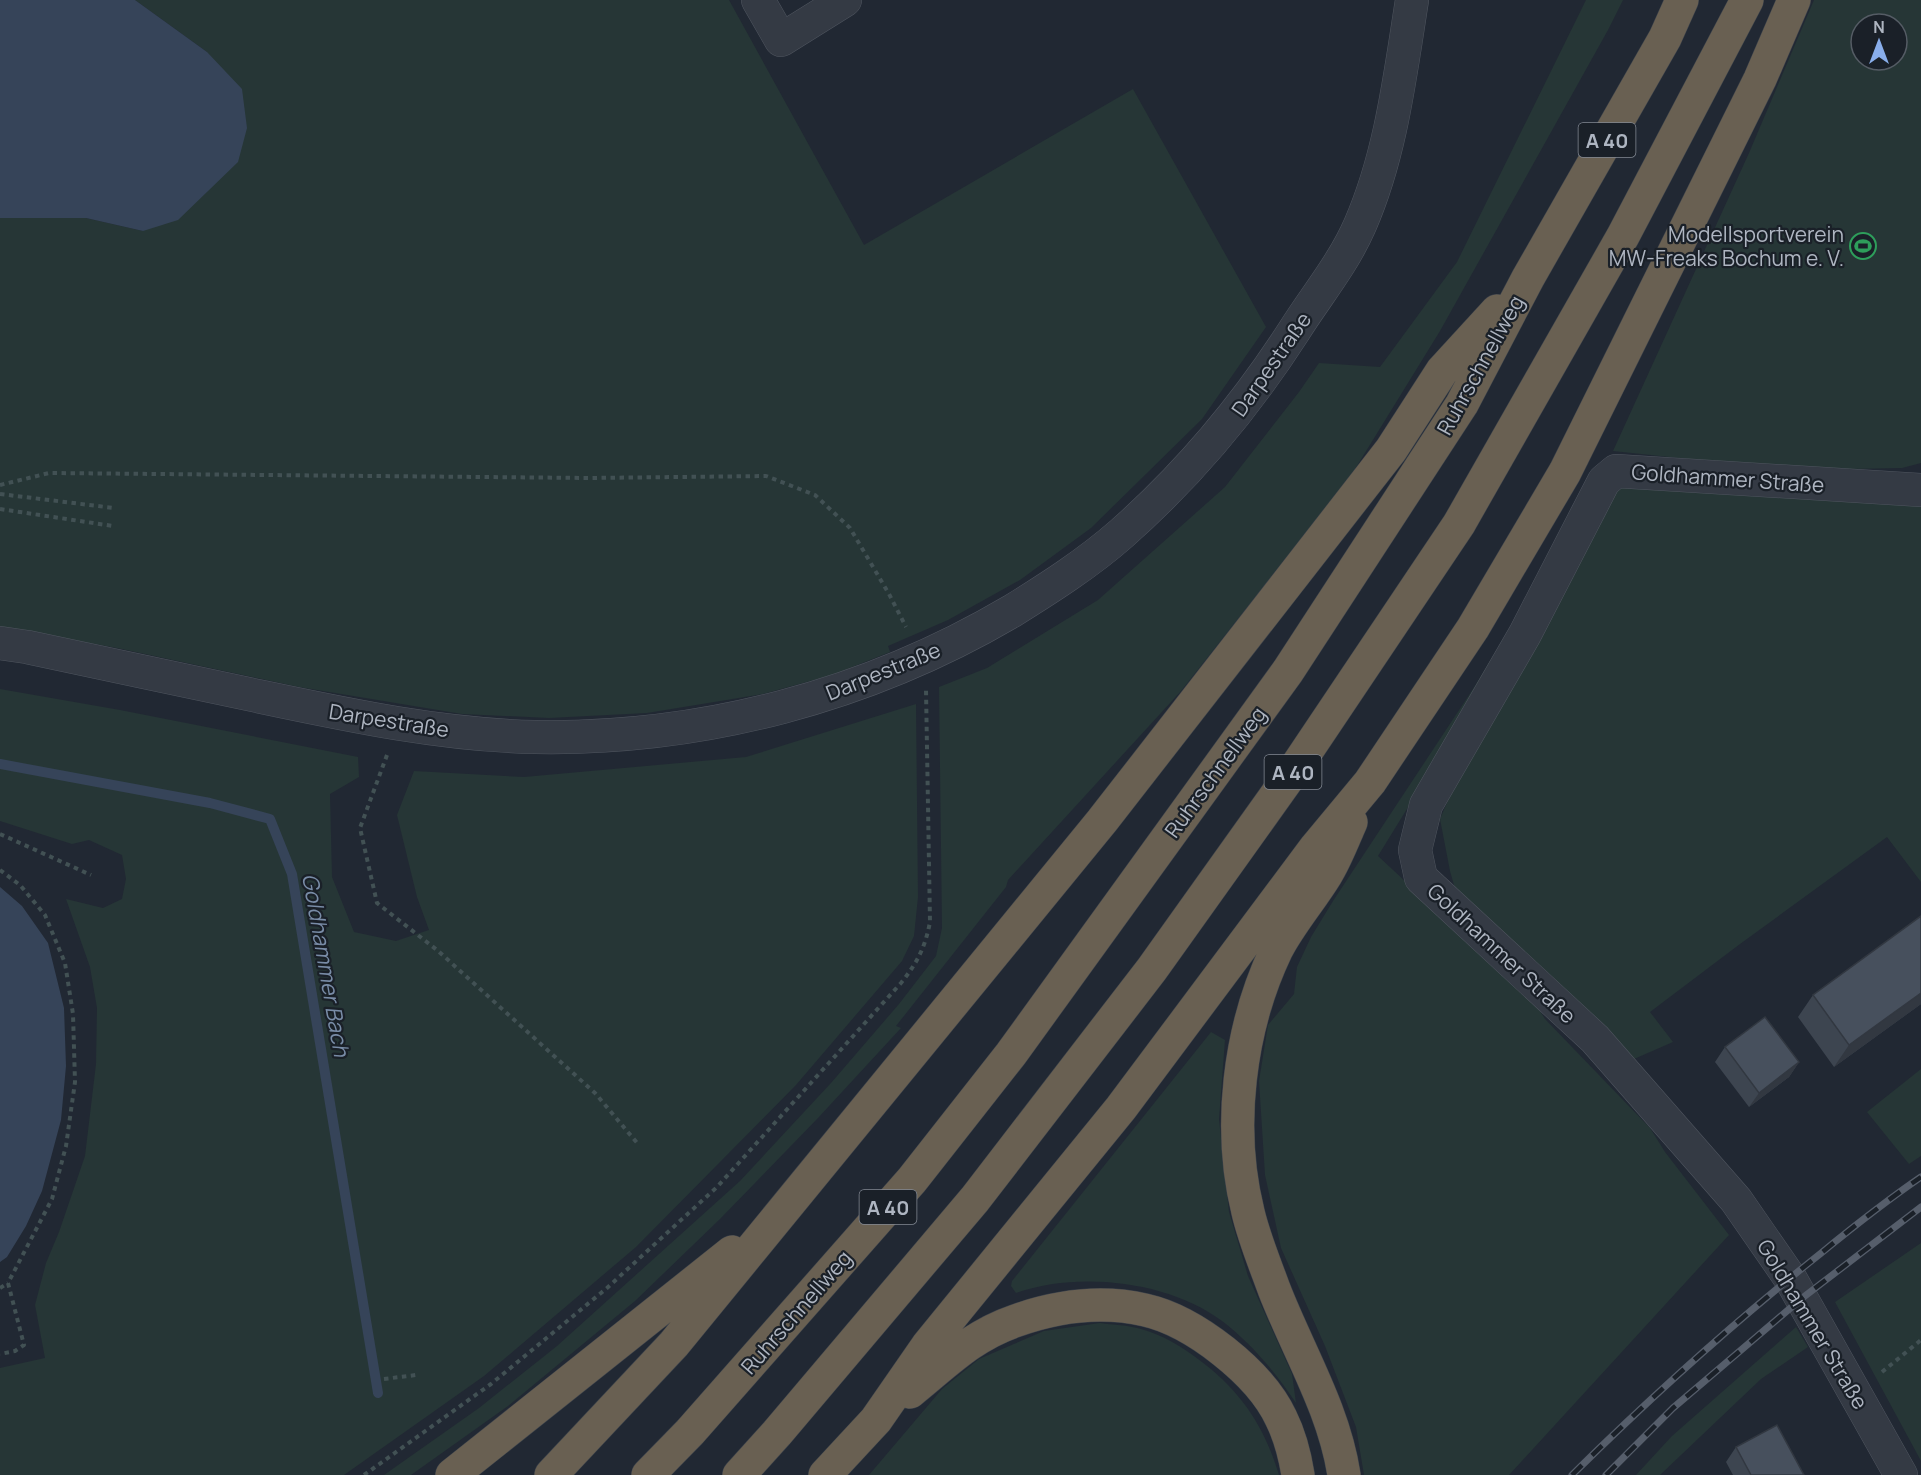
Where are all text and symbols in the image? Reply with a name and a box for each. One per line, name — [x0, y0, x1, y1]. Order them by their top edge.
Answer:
north arrow — [1849, 12, 1909, 72]
text: N — [1873, 16, 1885, 38]
road number: A 40 — [1578, 123, 1636, 157]
place label: Modellsportverein MW-Freaks Bochum e. V. — [1609, 220, 1844, 272]
sports icon: Modellsportverein MW-Freaks Bochum e. V. — [1848, 231, 1878, 261]
street label: Ruhrschnellweg — [1430, 290, 1530, 440]
street label: Darpestraße — [1225, 306, 1317, 422]
street label: Goldhammer Straße — [1631, 457, 1825, 499]
street label: Darpestraße — [822, 635, 944, 707]
street label: Darpestraße — [327, 697, 451, 743]
street label: Ruhrschnellweg — [1158, 701, 1272, 843]
road number: A 40 — [1264, 755, 1322, 789]
water label: Goldhammer Bach — [295, 871, 357, 1060]
street label: Goldhammer Straße — [1422, 877, 1582, 1029]
road number: A 40 — [860, 1190, 916, 1224]
street label: Goldhammer Straße — [1751, 1234, 1875, 1414]
street label: Ruhrschnellweg — [734, 1244, 858, 1380]

